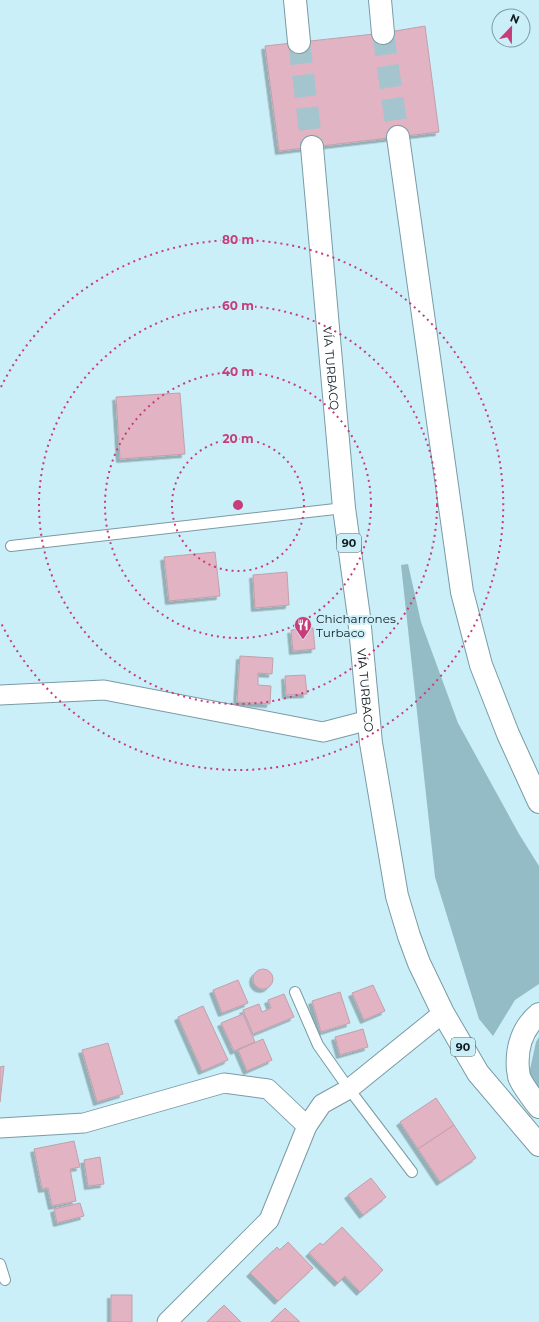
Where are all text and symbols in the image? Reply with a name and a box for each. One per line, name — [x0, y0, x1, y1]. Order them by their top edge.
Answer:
north arrow — [491, 8, 531, 48]
text: N — [508, 11, 521, 27]
text: 80 m — [222, 232, 254, 247]
text: 60 m — [222, 298, 254, 313]
street label: VÍA TURBACO — [320, 326, 343, 411]
text: 40 m — [222, 364, 254, 379]
text: 20 m — [222, 431, 254, 446]
centre of rings — [231, 498, 245, 512]
road number: 90 — [337, 534, 361, 552]
place label: Chicharrones Turbaco — [316, 611, 396, 640]
restaurant icon: Chicharrones Turbaco — [293, 615, 313, 640]
street label: VÍA TURBACO — [355, 648, 377, 733]
road number: 90 — [451, 1038, 475, 1056]

